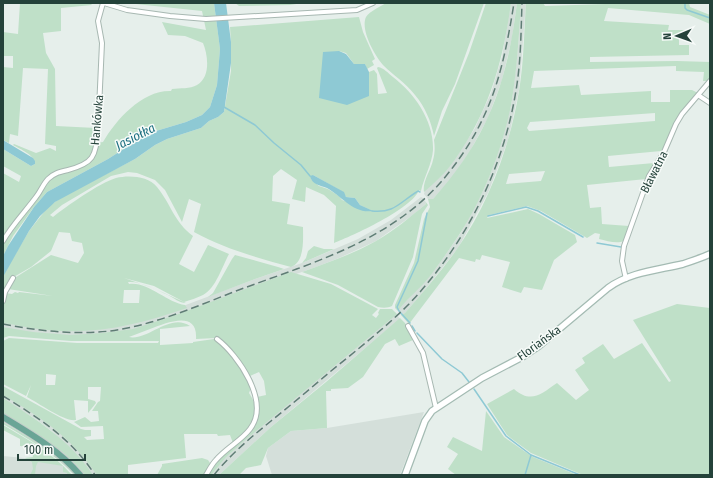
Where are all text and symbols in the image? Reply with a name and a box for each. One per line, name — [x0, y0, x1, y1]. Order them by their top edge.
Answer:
north arrow — [657, 16, 697, 56]
text: N — [661, 33, 674, 40]
street label: Hankówka — [88, 94, 106, 146]
water label: Jasiołka — [112, 120, 158, 153]
street label: Bławatna — [637, 148, 671, 195]
street label: Floriańska — [515, 322, 564, 363]
scale bar — [18, 436, 85, 462]
text: 100 m — [24, 443, 53, 457]

